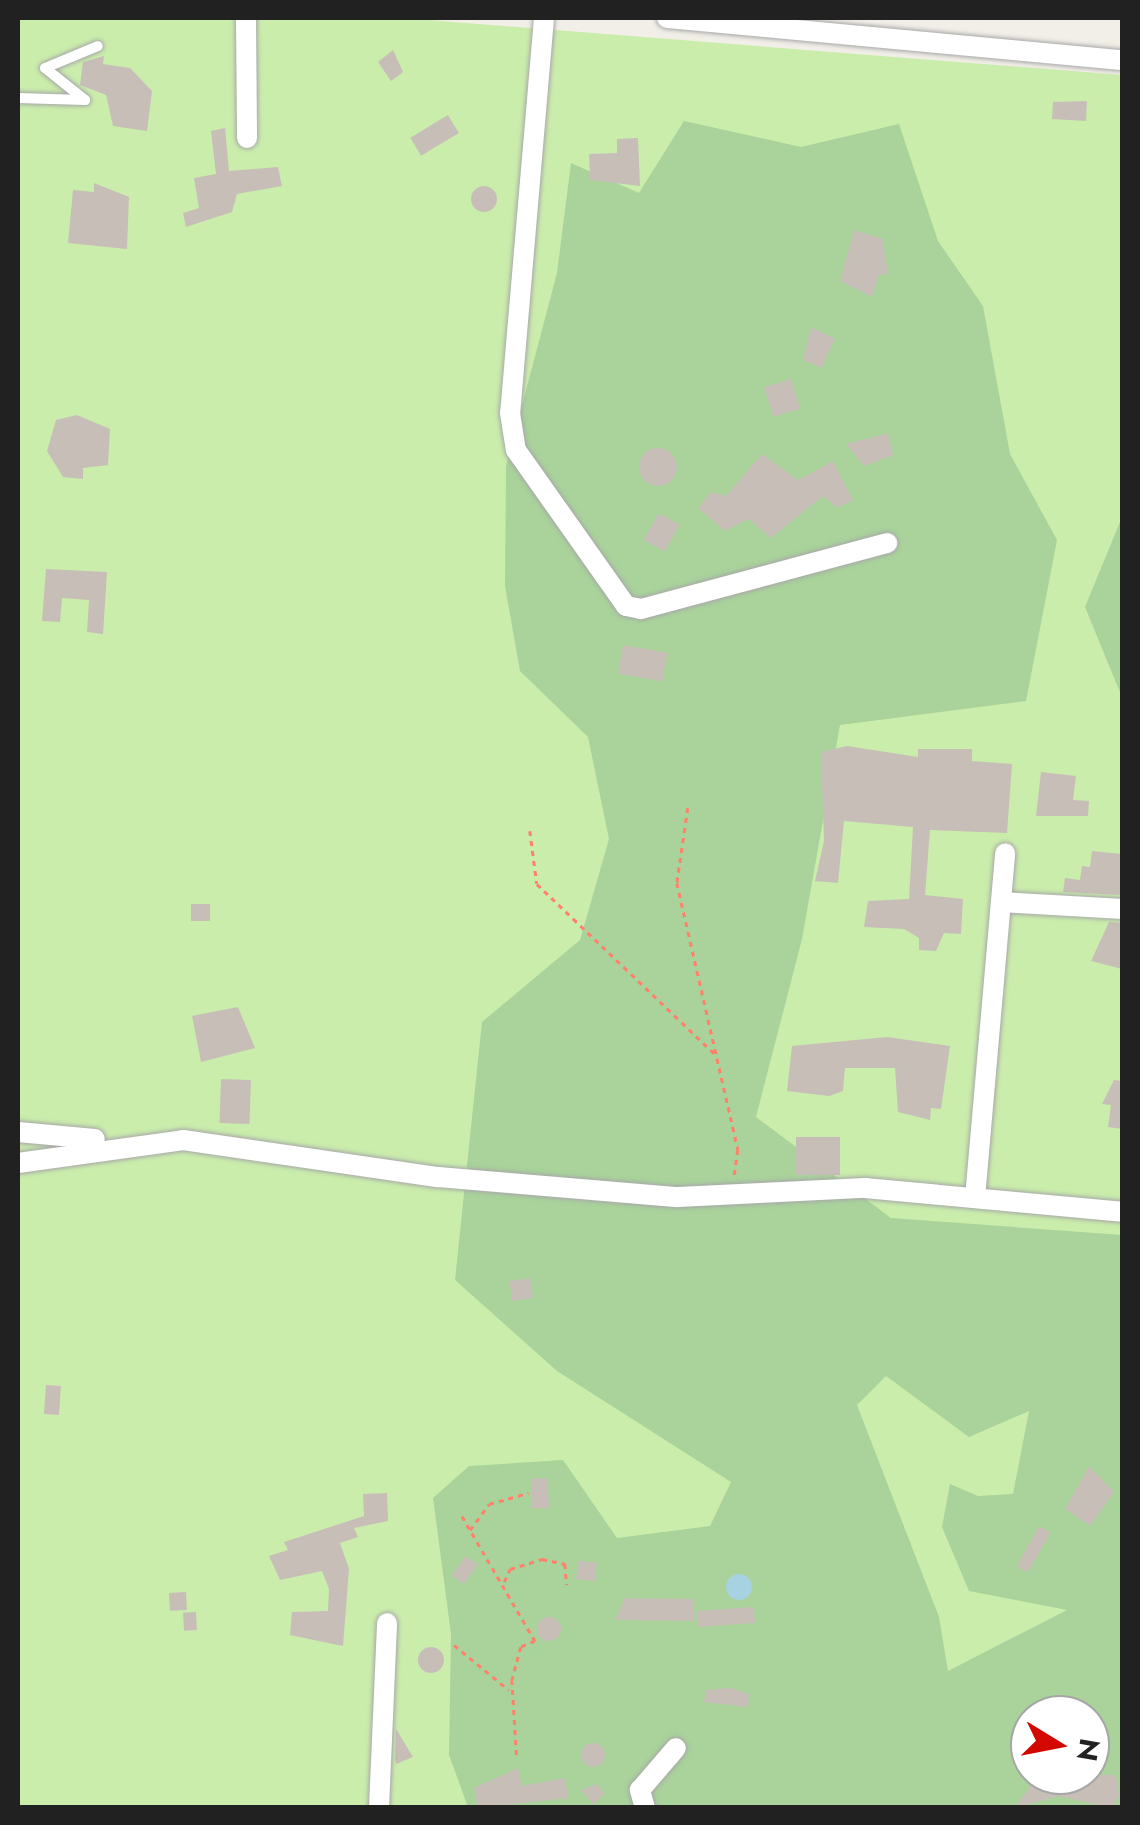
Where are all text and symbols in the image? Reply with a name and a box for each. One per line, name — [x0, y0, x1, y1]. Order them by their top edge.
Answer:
north arrow — [1010, 1695, 1110, 1795]
text: N — [1066, 1735, 1110, 1764]

